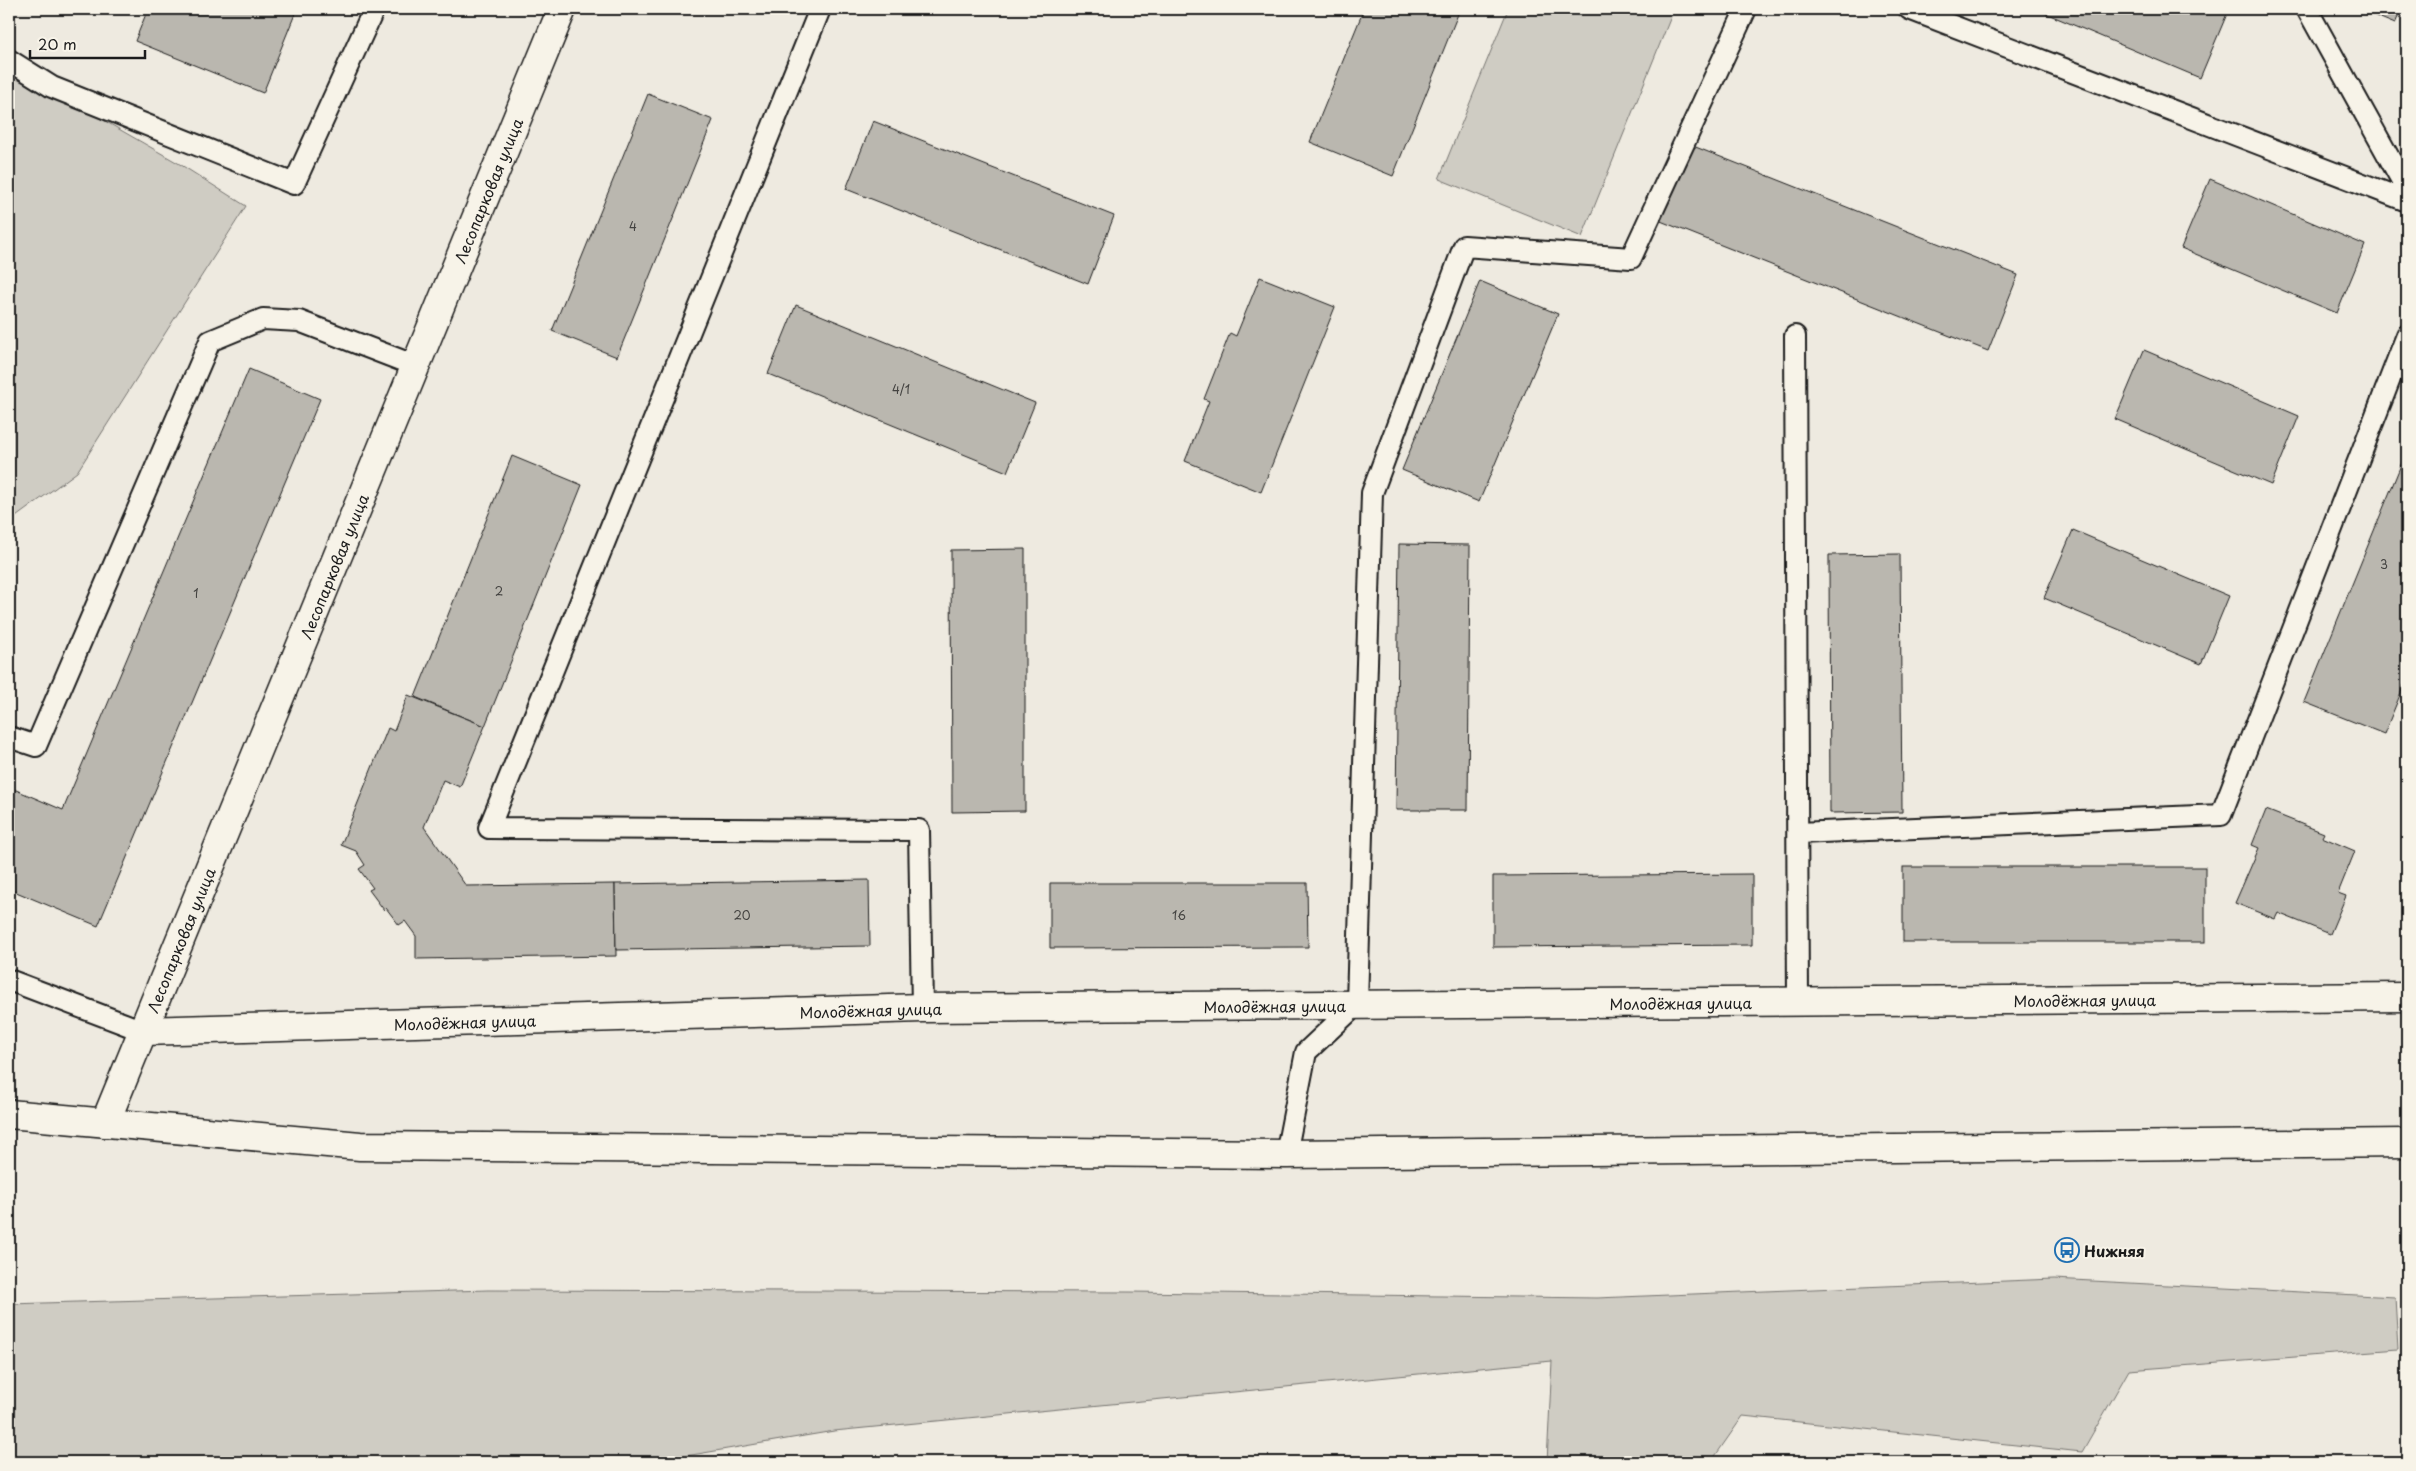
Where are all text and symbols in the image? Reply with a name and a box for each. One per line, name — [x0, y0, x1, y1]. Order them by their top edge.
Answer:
scale bar — [30, 28, 145, 60]
text: 20 m — [38, 32, 77, 55]
street label: Лесопарковая улица — [447, 114, 528, 267]
house number: 4 — [629, 217, 637, 235]
house number: 4/1 — [892, 380, 910, 398]
street label: Лесопарковая улица — [293, 489, 374, 642]
house number: 3 — [2380, 555, 2388, 573]
house number: 2 — [495, 582, 503, 600]
house number: 1 — [193, 584, 199, 602]
street label: Лесопарковая улица — [140, 863, 220, 1016]
house number: 20 — [733, 906, 751, 924]
house number: 16 — [1172, 906, 1186, 924]
street label: Молодёжная улица — [2013, 987, 2156, 1011]
street label: Молодёжная улица — [1609, 990, 1752, 1014]
street label: Молодёжная улица — [1203, 993, 1346, 1017]
street label: Молодёжная улица — [799, 996, 942, 1023]
street label: Молодёжная улица — [393, 1008, 537, 1035]
bus stop icon: Нижняя — [2054, 1237, 2080, 1263]
place label: Нижняя — [2084, 1239, 2145, 1262]

